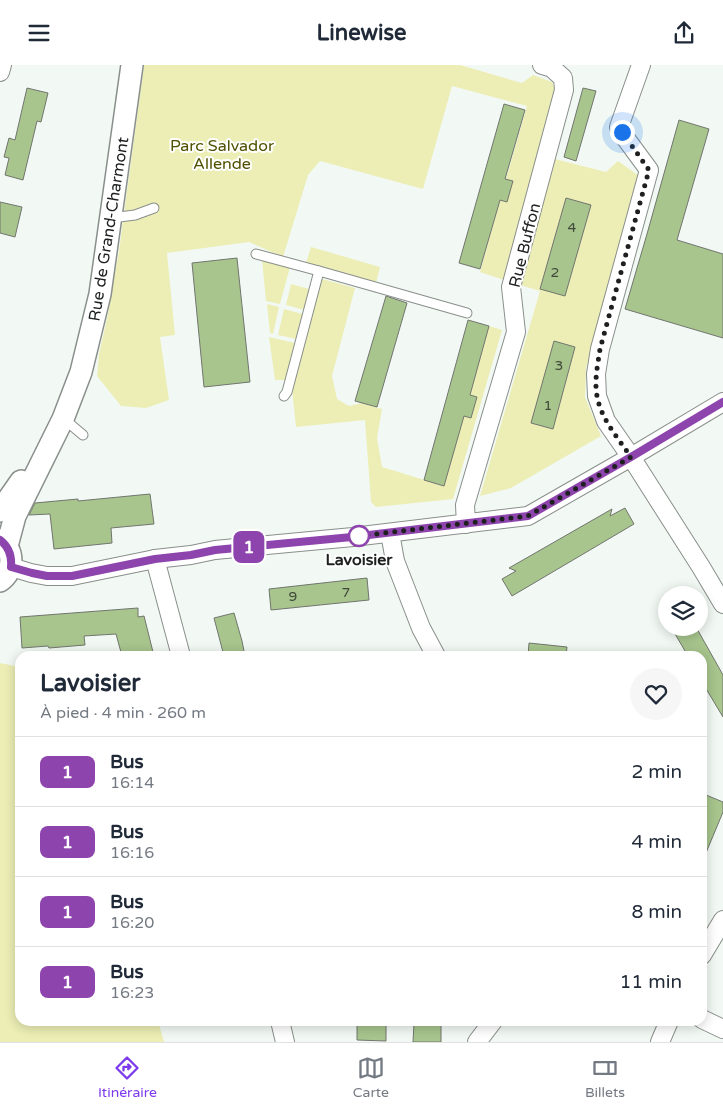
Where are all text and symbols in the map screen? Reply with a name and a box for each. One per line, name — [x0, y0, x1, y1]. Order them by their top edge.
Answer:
icon: menu — [25, 19, 53, 47]
icon: share — [670, 19, 698, 47]
text: Linewise — [317, 20, 406, 46]
your location — [610, 120, 635, 145]
street label: Rue de Grand-Charmont — [85, 136, 133, 323]
park label: Parc Salvador Allende — [170, 136, 275, 174]
street label: Rue Buffon — [505, 201, 545, 290]
house number: 4 — [568, 219, 577, 236]
house number: 2 — [551, 264, 559, 281]
house number: 3 — [555, 357, 563, 374]
house number: 1 — [544, 397, 552, 414]
marker: Lavoisier — [348, 525, 370, 547]
line badge: 1 — [233, 531, 265, 563]
text: 1 — [243, 536, 255, 558]
place label: Lavoisier — [326, 550, 393, 570]
house number: 7 — [342, 584, 350, 601]
map controls — [658, 586, 708, 636]
button: layers — [658, 586, 708, 636]
house number: 9 — [289, 588, 297, 605]
button: heart — [630, 668, 682, 720]
text: Lavoisier — [40, 669, 141, 698]
text: À pied · 4 min · 260 m — [40, 703, 206, 723]
text: Bus — [110, 751, 144, 773]
text: 1 — [62, 761, 73, 783]
text: 2 min — [631, 761, 682, 783]
text: 16:14 — [110, 773, 154, 793]
text: Bus — [110, 821, 144, 843]
text: 1 — [62, 831, 73, 853]
text: 4 min — [631, 831, 682, 853]
text: 16:16 — [110, 843, 154, 863]
text: Bus — [110, 891, 144, 913]
text: 1 — [62, 901, 73, 923]
text: 8 min — [631, 901, 682, 923]
text: 16:20 — [110, 913, 154, 933]
text: Bus — [110, 961, 144, 983]
text: 1 — [62, 971, 73, 993]
text: 11 min — [619, 971, 682, 993]
text: 16:23 — [110, 983, 154, 1003]
tab: Itinéraire — [98, 1054, 157, 1101]
tab: Carte — [353, 1054, 389, 1101]
tab: Billets — [585, 1054, 625, 1101]

